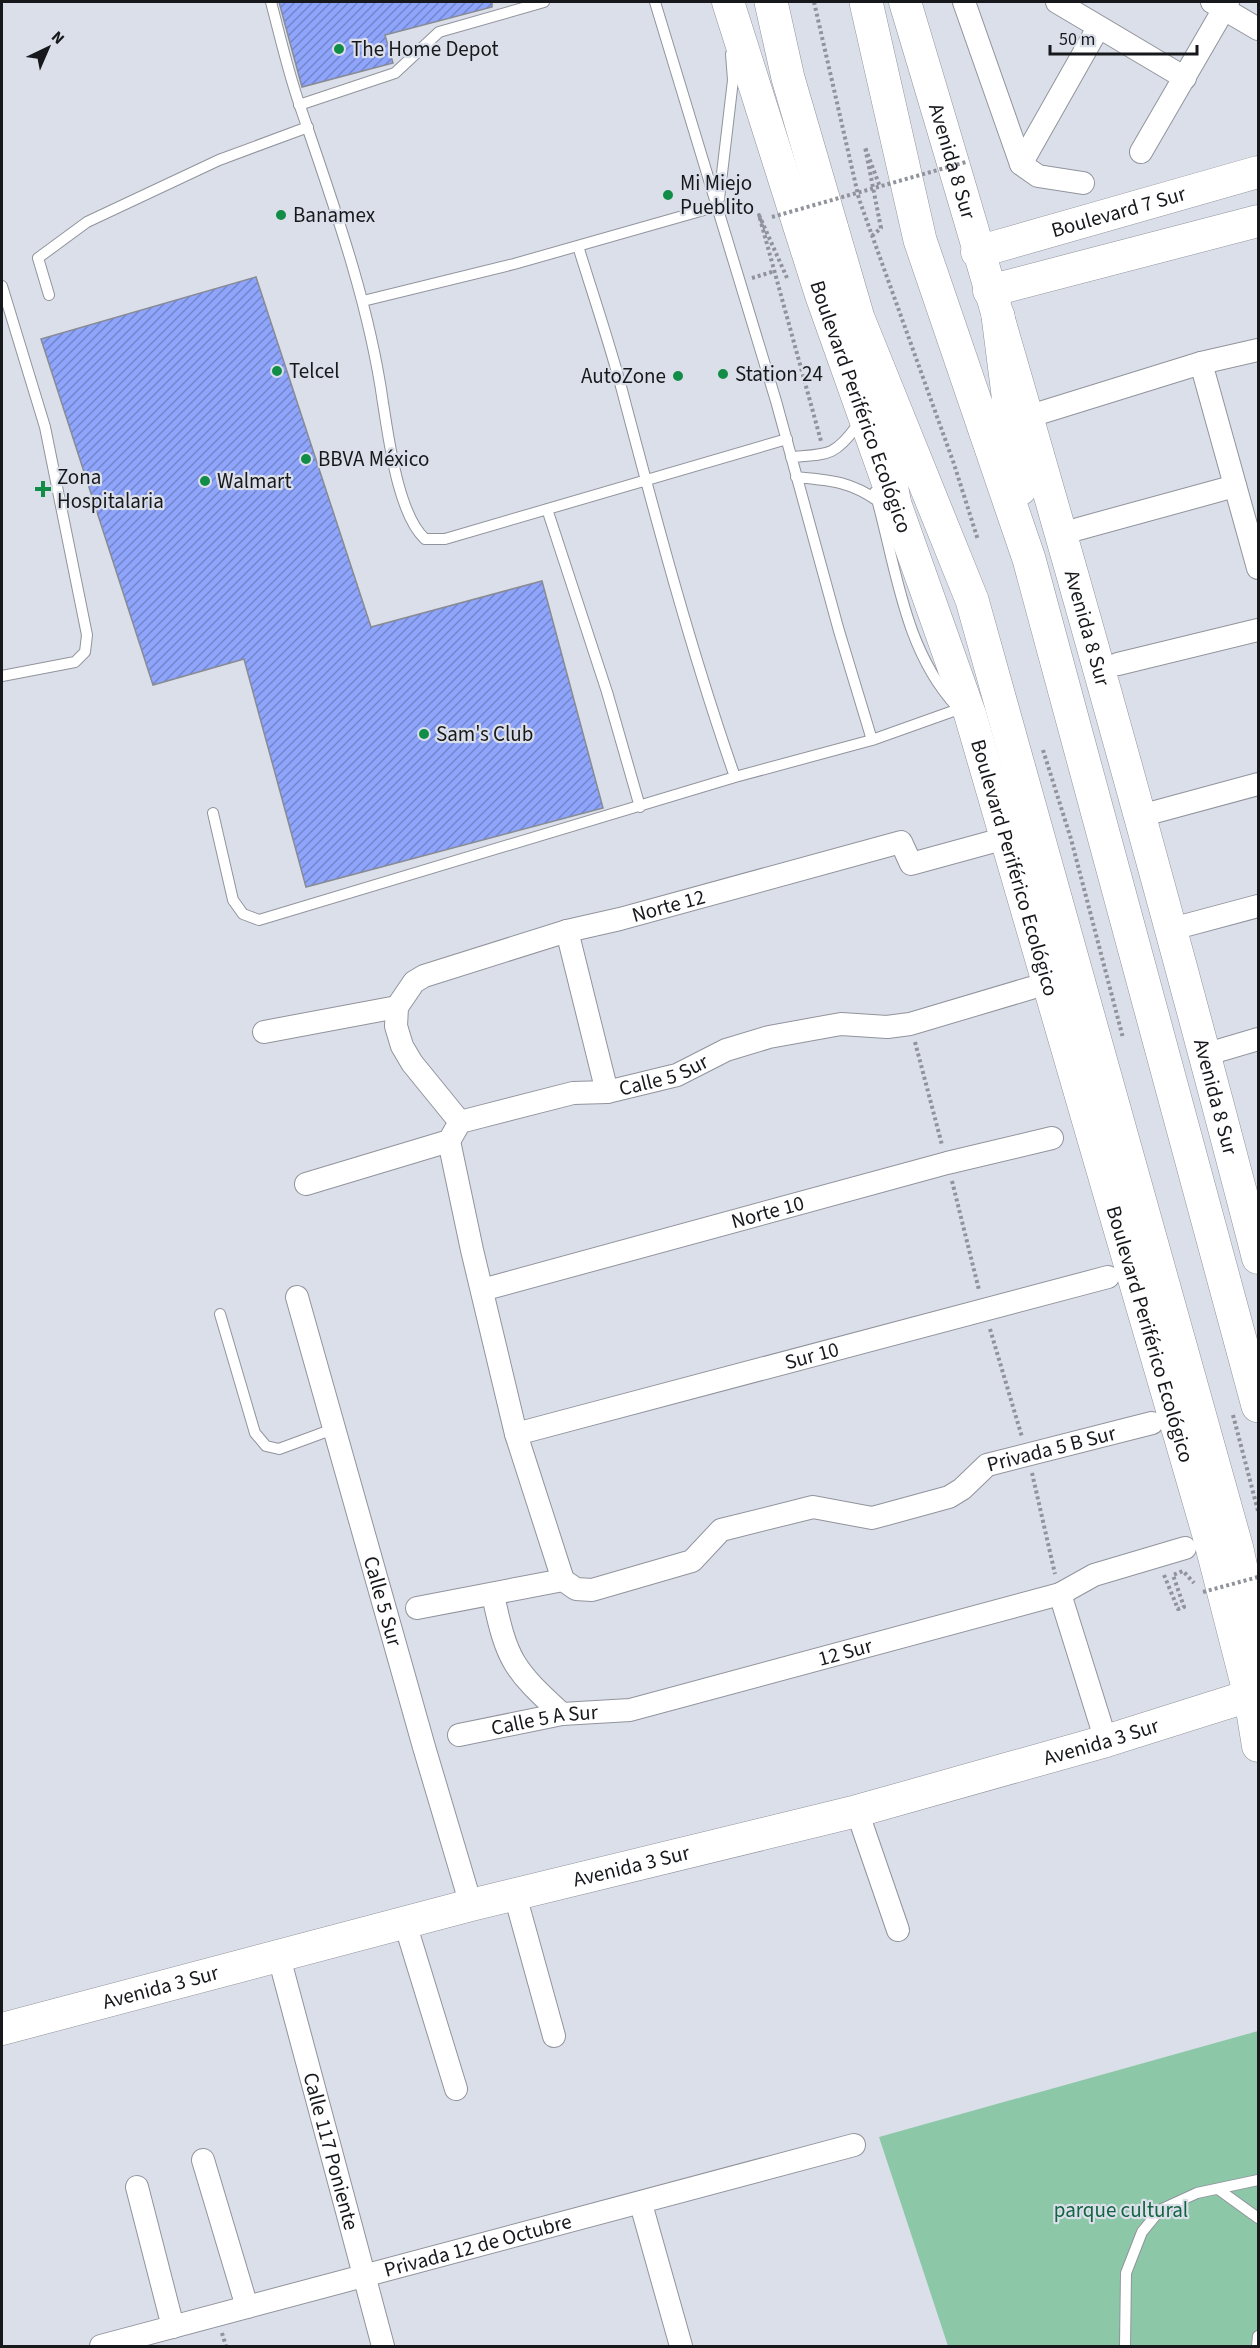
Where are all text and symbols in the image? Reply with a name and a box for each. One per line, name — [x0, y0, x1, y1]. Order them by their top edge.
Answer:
north arrow — [18, 18, 78, 78]
scale bar — [1050, 18, 1197, 56]
text: N — [46, 26, 69, 50]
text: 50 m — [1059, 27, 1095, 52]
place label: The Home Depot — [351, 34, 499, 64]
marker: The Home Depot — [332, 42, 346, 56]
street label: Avenida 8 Sur — [921, 100, 984, 223]
place label: Mi Miejo Pueblito — [680, 168, 754, 222]
street label: Boulevard 7 Sur — [1048, 178, 1190, 245]
marker: Mi Miejo Pueblito — [661, 188, 675, 202]
place label: Banamex — [293, 200, 376, 230]
marker: Banamex — [274, 208, 288, 222]
street label: Boulevard Periférico Ecológico — [802, 277, 919, 537]
place label: Telcel — [289, 356, 340, 386]
place label: Station 24 — [735, 359, 823, 389]
place label: AutoZone — [581, 361, 666, 391]
marker: Telcel — [270, 364, 284, 378]
marker: Station 24 — [716, 367, 730, 381]
marker: AutoZone — [671, 369, 685, 383]
place label: BBVA México — [318, 444, 429, 474]
marker: BBVA México — [299, 452, 313, 466]
place label: Zona Hospitalaria — [57, 462, 164, 516]
place label: Walmart — [217, 466, 291, 496]
marker: Walmart — [198, 474, 212, 488]
marker: Zona Hospitalaria — [34, 480, 52, 498]
street label: Avenida 8 Sur — [1057, 567, 1118, 690]
place label: Sam's Club — [436, 719, 533, 749]
marker: Sam's Club — [417, 727, 431, 741]
street label: Boulevard Periférico Ecológico — [963, 736, 1066, 1000]
street label: Norte 12 — [628, 881, 708, 930]
street label: Avenida 8 Sur — [1186, 1035, 1246, 1159]
street label: Calle 5 Sur — [616, 1046, 714, 1104]
street label: Norte 10 — [728, 1188, 807, 1236]
street label: Boulevard Periférico Ecológico — [1099, 1202, 1202, 1466]
street label: Sur 10 — [781, 1334, 842, 1377]
street label: Privada 5 B Sur — [984, 1418, 1120, 1479]
street label: Calle 5 Sur — [356, 1553, 410, 1650]
street label: 12 Sur — [815, 1630, 876, 1674]
street label: Calle 5 A Sur — [488, 1697, 599, 1743]
street label: Avenida 3 Sur — [1040, 1710, 1163, 1773]
street label: Avenida 3 Sur — [570, 1837, 693, 1895]
street label: Avenida 3 Sur — [99, 1957, 223, 2017]
street label: Calle 117 Poniente — [295, 2069, 366, 2233]
park label: parque cultural — [1054, 2195, 1188, 2225]
street label: Privada 12 de Octubre — [381, 2206, 575, 2285]

